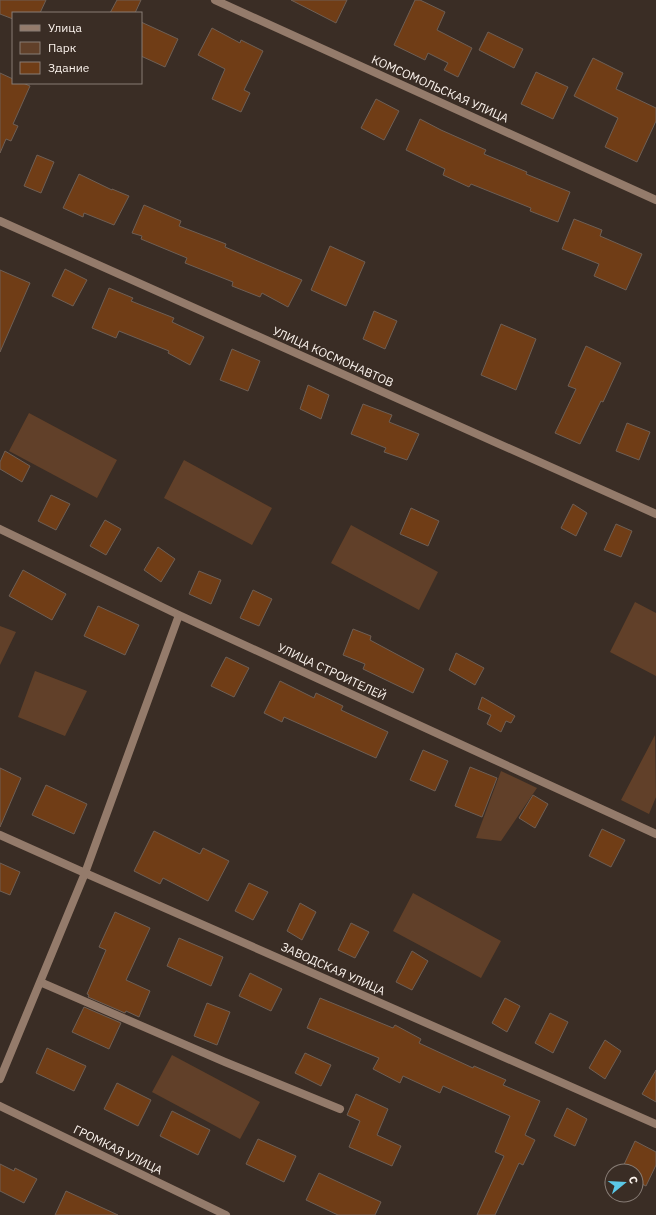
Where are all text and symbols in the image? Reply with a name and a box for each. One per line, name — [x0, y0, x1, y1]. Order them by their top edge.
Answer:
legend — [12, 12, 142, 84]
text: Улица — [48, 20, 82, 35]
text: Парк — [48, 40, 77, 55]
street label: КОМСОМОЛЬСКАЯ УЛИЦА — [369, 51, 511, 126]
text: Здание — [48, 60, 90, 75]
street label: УЛИЦА КОСМОНАВТОВ — [270, 323, 396, 390]
street label: УЛИЦА СТРОИТЕЛЕЙ — [275, 640, 389, 703]
street label: ЗАВОДСКАЯ УЛИЦА — [279, 939, 388, 998]
street label: ГРОМКАЯ УЛИЦА — [71, 1121, 166, 1178]
north arrow — [604, 1163, 644, 1203]
text: С — [626, 1174, 641, 1185]

